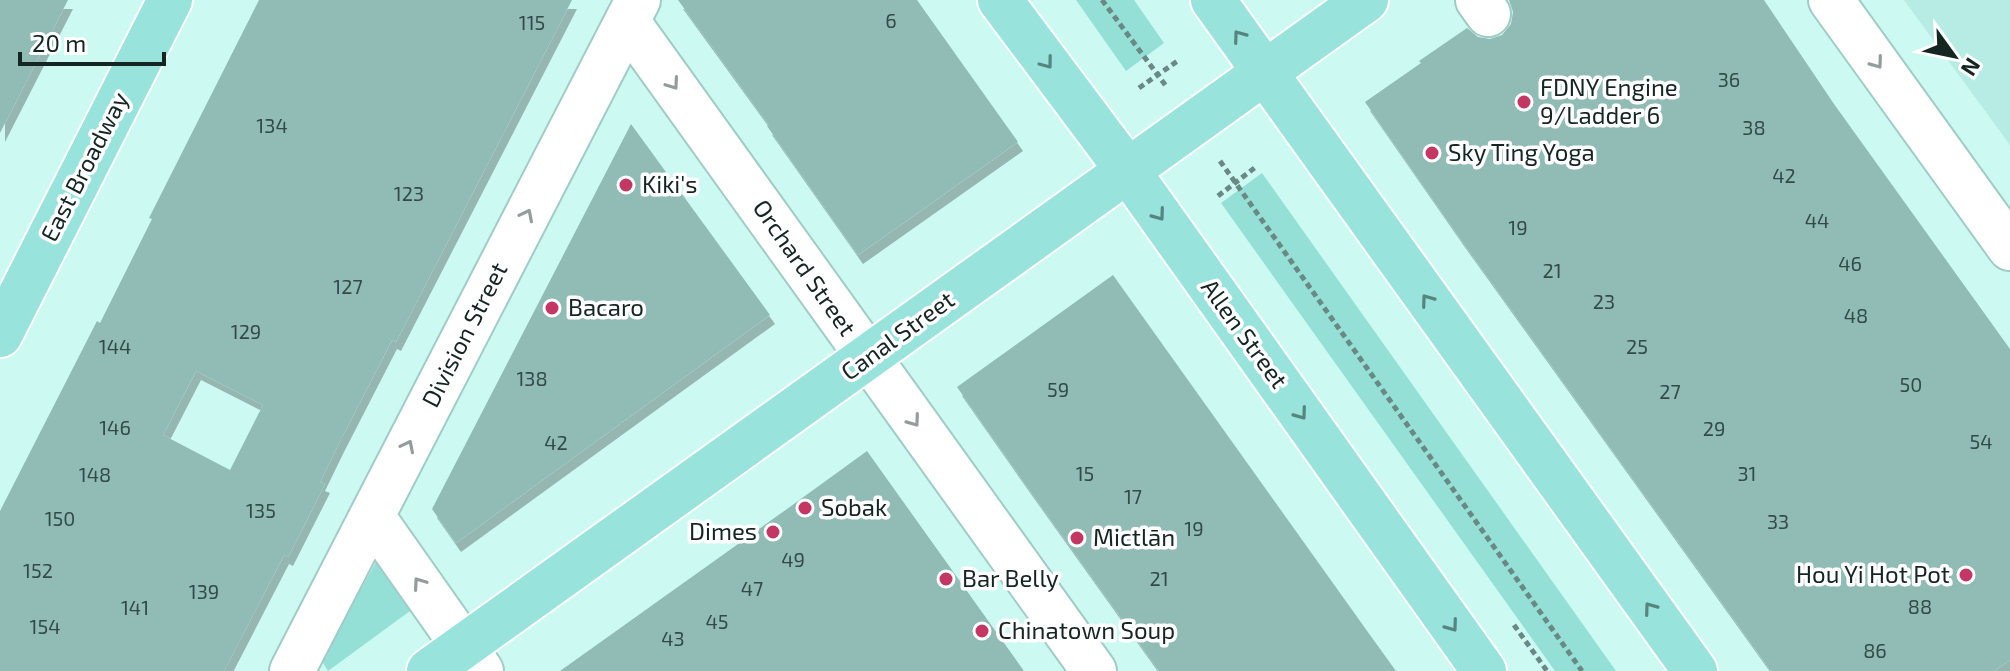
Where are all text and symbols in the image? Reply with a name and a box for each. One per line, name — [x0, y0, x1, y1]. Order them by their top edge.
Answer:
house number: 6 — [885, 8, 897, 32]
house number: 115 — [519, 10, 545, 34]
scale bar — [20, 16, 164, 66]
north arrow — [1914, 16, 1994, 96]
text: 20 m — [32, 28, 86, 57]
one-way arrow — [1235, 31, 1249, 45]
one-way arrow — [1037, 54, 1052, 68]
text: N — [1956, 54, 1987, 81]
one-way arrow — [1867, 55, 1882, 69]
house number: 36 — [1718, 67, 1740, 91]
place label: FDNY Engine 9/Ladder 6 — [1540, 72, 1678, 129]
one-way arrow — [663, 75, 678, 89]
street label: East Broadway — [34, 87, 134, 246]
marker: FDNY Engine 9/Ladder 6 — [1515, 93, 1533, 111]
house number: 134 — [256, 113, 288, 137]
house number: 38 — [1742, 115, 1766, 139]
place label: Sky Ting Yoga — [1448, 137, 1595, 166]
marker: Sky Ting Yoga — [1423, 144, 1441, 162]
house number: 42 — [1772, 163, 1796, 187]
place label: Kiki's — [642, 169, 698, 198]
marker: Kiki's — [617, 176, 635, 194]
house number: 123 — [394, 181, 424, 205]
street label: Orchard Street — [748, 194, 863, 341]
one-way arrow — [1149, 207, 1164, 221]
house number: 44 — [1805, 208, 1829, 232]
one-way arrow — [517, 209, 532, 223]
house number: 19 — [1508, 215, 1528, 239]
house number: 46 — [1838, 251, 1862, 275]
street label: Division Street — [415, 257, 513, 411]
house number: 21 — [1542, 258, 1562, 282]
street label: Allen Street — [1196, 273, 1295, 393]
house number: 127 — [333, 274, 363, 298]
street label: Canal Street — [835, 284, 959, 385]
house number: 23 — [1593, 289, 1615, 313]
place label: Bacaro — [568, 292, 644, 321]
one-way arrow — [1423, 294, 1437, 308]
marker: Bacaro — [543, 299, 561, 317]
house number: 48 — [1844, 303, 1868, 327]
house number: 129 — [231, 319, 261, 343]
house number: 144 — [99, 334, 131, 358]
house number: 25 — [1626, 334, 1648, 358]
house number: 138 — [516, 366, 548, 390]
house number: 50 — [1900, 372, 1922, 396]
house number: 59 — [1047, 377, 1069, 401]
house number: 27 — [1659, 379, 1681, 403]
one-way arrow — [1291, 406, 1306, 420]
one-way arrow — [904, 413, 919, 427]
house number: 146 — [99, 415, 131, 439]
house number: 29 — [1703, 416, 1725, 440]
house number: 54 — [1969, 429, 1993, 453]
house number: 42 — [544, 430, 568, 454]
one-way arrow — [398, 440, 414, 455]
house number: 15 — [1076, 461, 1094, 485]
house number: 31 — [1737, 461, 1757, 485]
house number: 148 — [79, 462, 111, 486]
house number: 17 — [1124, 484, 1142, 508]
place label: Sobak — [821, 492, 887, 521]
house number: 135 — [246, 498, 276, 522]
marker: Sobak — [796, 499, 814, 517]
house number: 150 — [45, 506, 75, 530]
house number: 33 — [1767, 509, 1789, 533]
place label: Dimes — [689, 516, 757, 545]
house number: 19 — [1184, 516, 1204, 540]
place label: Mictlān — [1093, 522, 1175, 551]
marker: Dimes — [764, 523, 782, 541]
marker: Mictlān — [1068, 529, 1086, 547]
house number: 49 — [781, 547, 805, 571]
house number: 152 — [23, 558, 53, 582]
place label: Hou Yi Hot Pot — [1796, 559, 1950, 588]
place label: Bar Belly — [962, 563, 1059, 592]
house number: 21 — [1149, 566, 1169, 590]
marker: Hou Yi Hot Pot — [1957, 566, 1975, 584]
marker: Bar Belly — [937, 570, 955, 588]
house number: 47 — [741, 576, 763, 600]
one-way arrow — [414, 577, 429, 591]
house number: 139 — [189, 579, 219, 603]
house number: 88 — [1908, 594, 1932, 618]
house number: 141 — [121, 595, 149, 619]
one-way arrow — [1645, 602, 1659, 616]
house number: 45 — [705, 609, 729, 633]
house number: 154 — [30, 614, 60, 638]
place label: Chinatown Soup — [998, 615, 1175, 644]
one-way arrow — [1442, 617, 1457, 632]
marker: Chinatown Soup — [973, 622, 991, 640]
house number: 43 — [661, 626, 685, 650]
house number: 86 — [1863, 638, 1887, 662]

